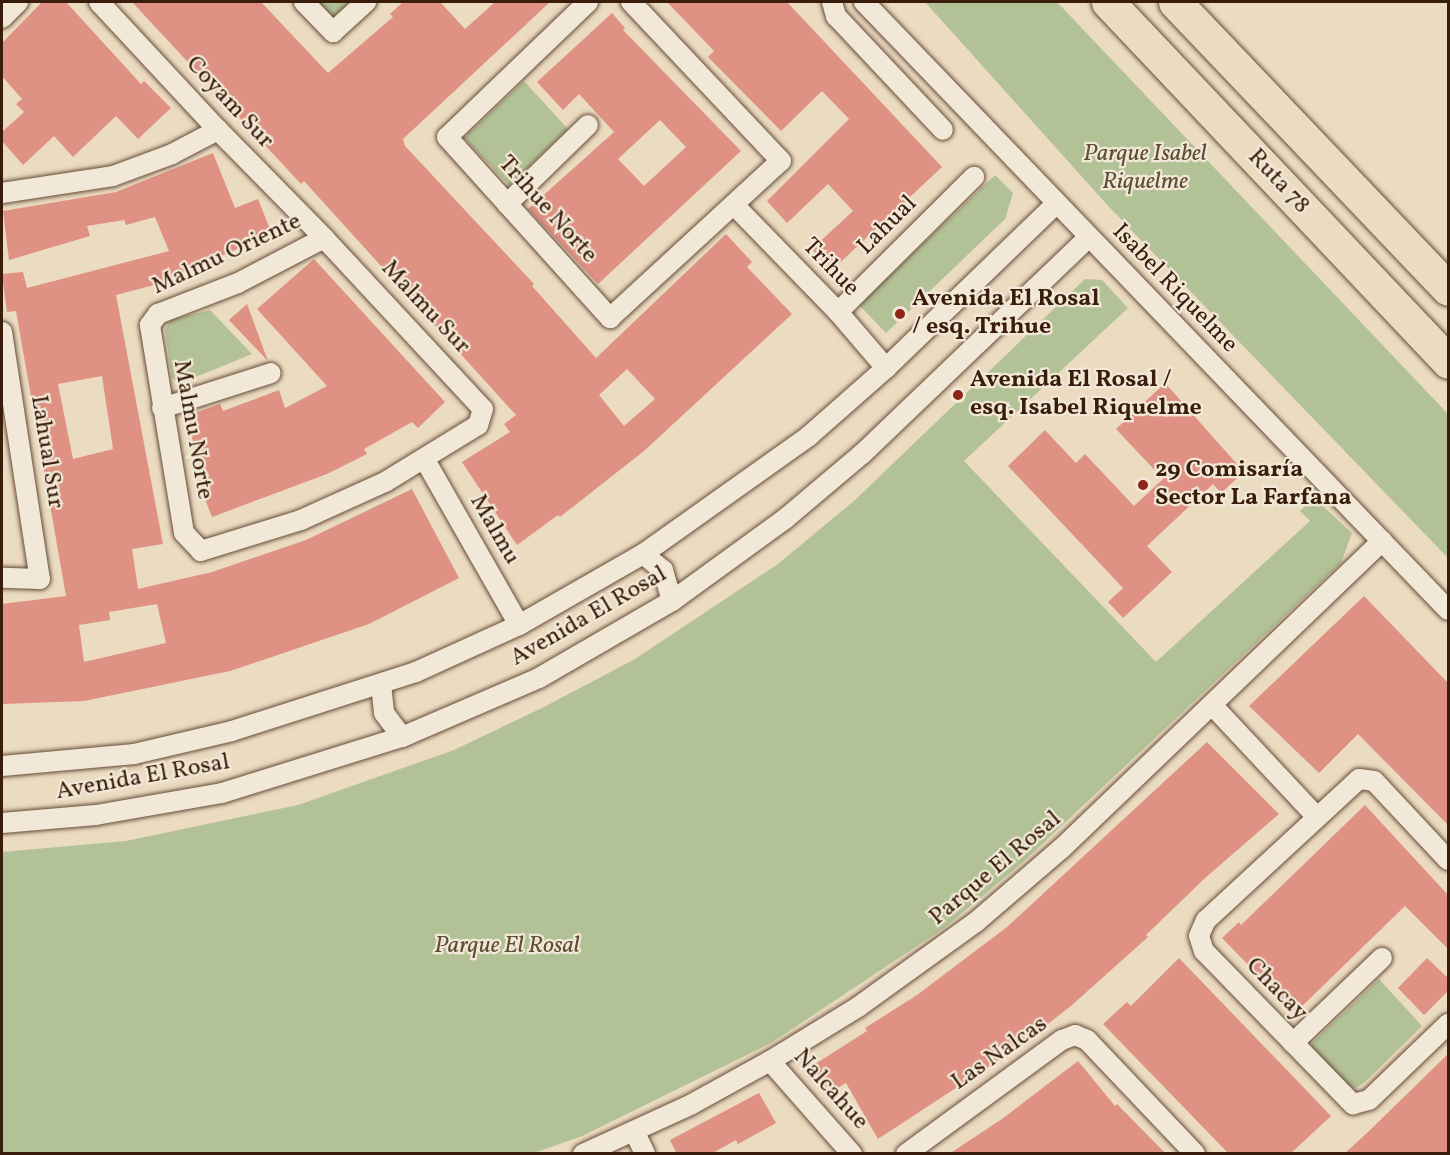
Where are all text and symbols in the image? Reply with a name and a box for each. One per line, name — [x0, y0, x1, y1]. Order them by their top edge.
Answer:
street label: Coyam Sur — [179, 51, 279, 155]
park label: Parque Isabel Riquelme — [1083, 141, 1207, 197]
street label: Ruta 78 — [1241, 144, 1315, 220]
street label: Trihue Norte — [491, 150, 603, 270]
street label: Lahual — [852, 190, 924, 262]
street label: Malmu Oriente — [148, 208, 306, 302]
street label: Isabel Riquelme — [1105, 218, 1243, 360]
street label: Trihue — [795, 233, 865, 303]
street label: Malmu Sur — [374, 255, 476, 361]
place label: Avenida El Rosal / esq. Trihue — [912, 286, 1100, 342]
marker: Avenida El Rosal / esq. Trihue — [893, 307, 907, 321]
street label: Malmu Norte — [166, 358, 218, 502]
place label: Avenida El Rosal / esq. Isabel Riquelme — [970, 367, 1202, 423]
marker: Avenida El Rosal / esq. Isabel Riquelme — [951, 388, 965, 402]
street label: Lahual Sur — [23, 393, 69, 511]
place label: 29 Comisaría Sector La Farfana — [1155, 457, 1352, 513]
marker: 29 Comisaría Sector La Farfana — [1136, 478, 1150, 492]
street label: Malmu — [462, 490, 526, 570]
street label: Avenida El Rosal — [506, 561, 672, 673]
street label: Avenida El Rosal — [54, 749, 232, 807]
street label: Parque El Rosal — [924, 805, 1068, 933]
park label: Parque El Rosal — [434, 933, 580, 961]
street label: Chacay — [1239, 952, 1313, 1028]
street label: Las Nalcas — [947, 1011, 1053, 1097]
street label: Nalcahue — [786, 1044, 874, 1136]

